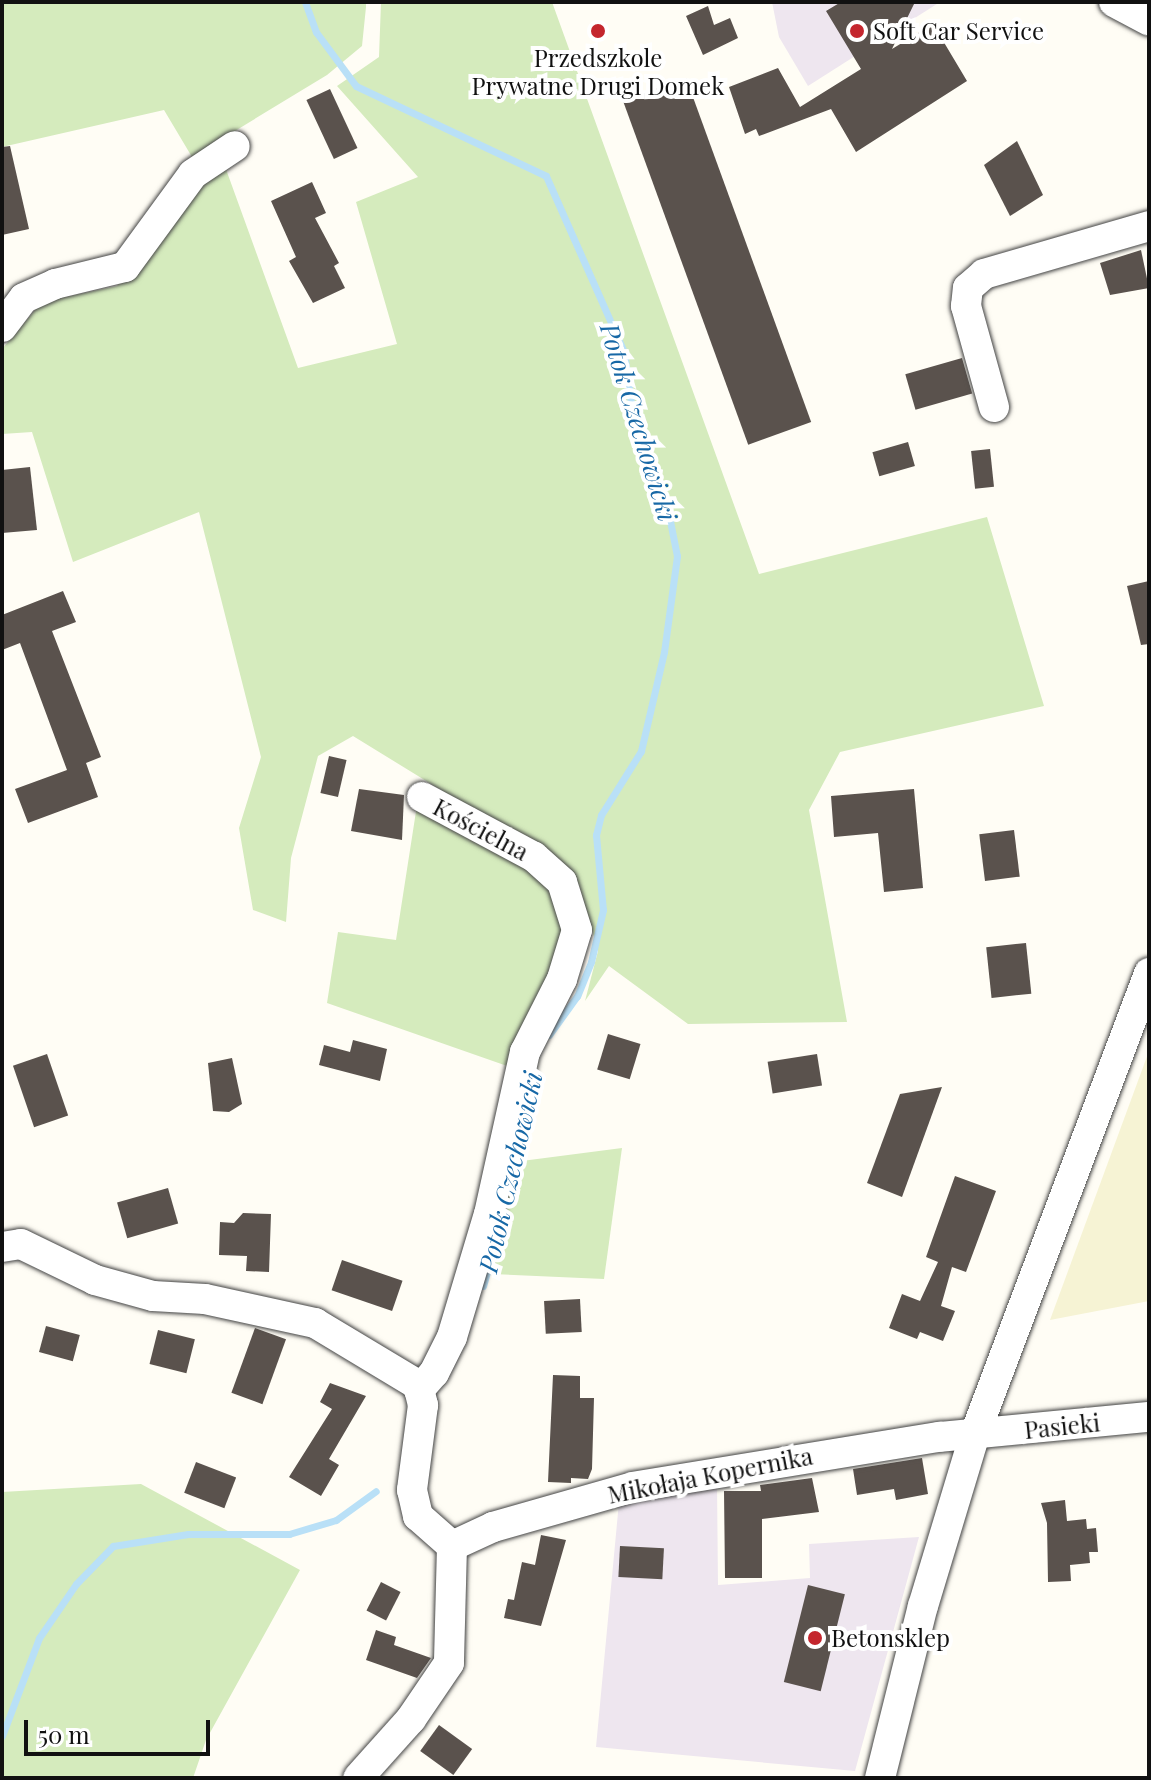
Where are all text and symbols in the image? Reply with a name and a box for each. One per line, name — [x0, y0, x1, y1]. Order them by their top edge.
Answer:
place label: Soft Car Service — [873, 17, 1045, 45]
marker: Przedszkole Prywatne Drugi Domek — [589, 22, 607, 40]
marker: Soft Car Service — [848, 22, 866, 40]
place label: Przedszkole Prywatne Drugi Domek — [472, 44, 724, 100]
water label: Potok Czechowicki — [594, 319, 684, 525]
street label: Kościelna — [429, 792, 533, 866]
water label: Potok Czechowicki — [472, 1068, 548, 1276]
street label: Pasieki — [1023, 1408, 1101, 1444]
street label: Mikołaja Kopernika — [605, 1441, 815, 1509]
place label: Betonsklep — [831, 1624, 950, 1652]
marker: Betonsklep — [806, 1629, 824, 1647]
scale bar — [28, 1704, 214, 1754]
text: 50 m — [38, 1718, 90, 1750]

